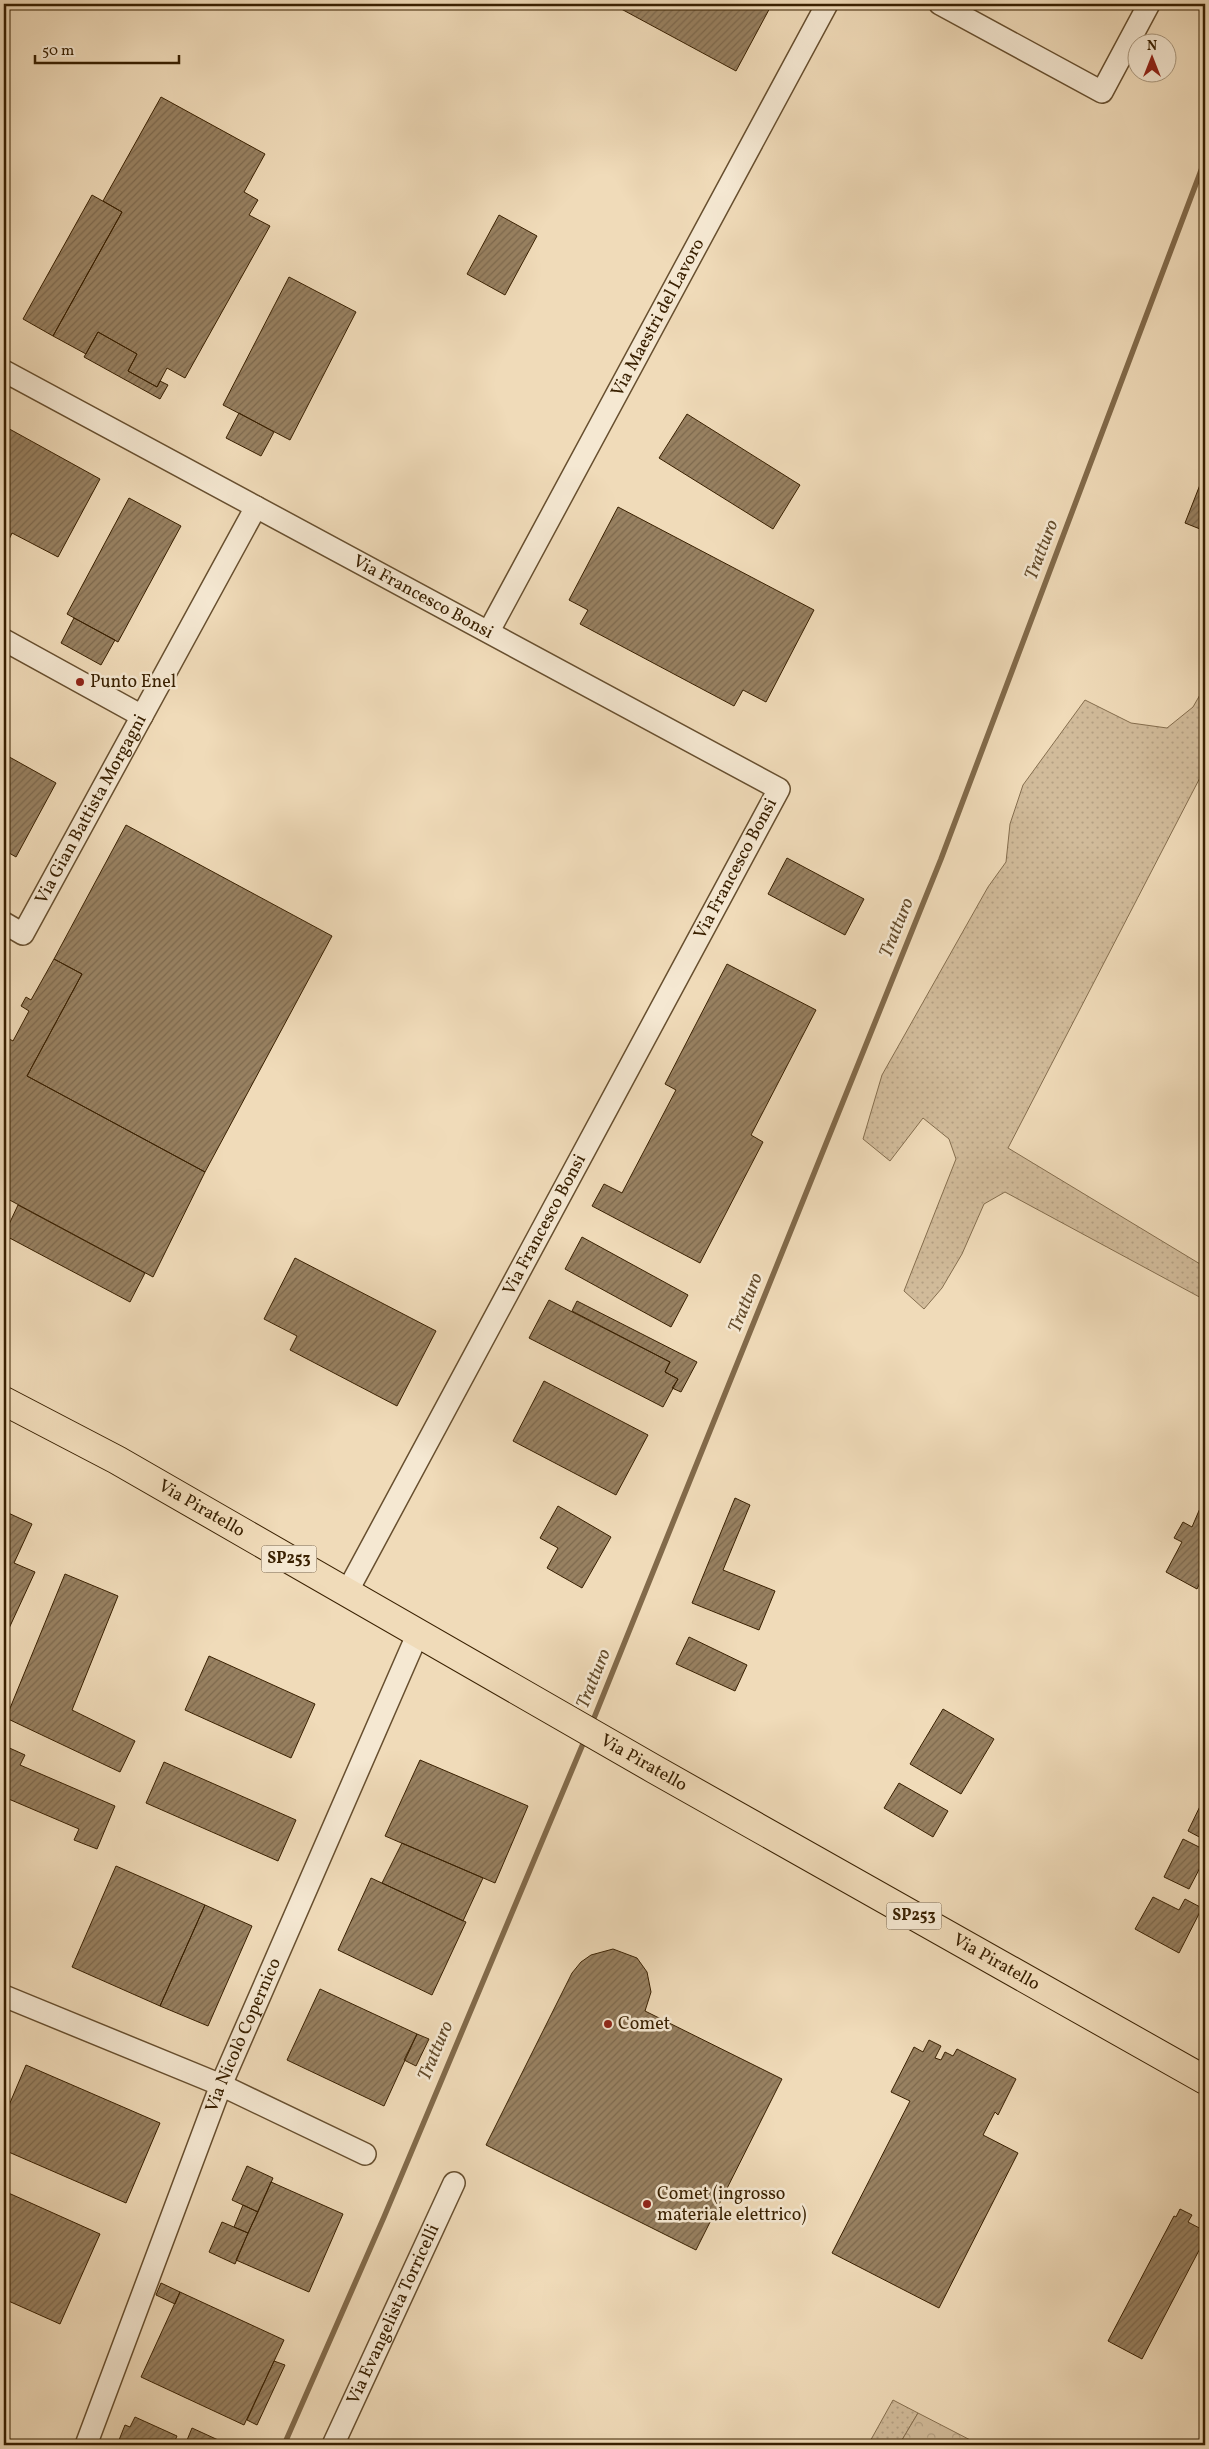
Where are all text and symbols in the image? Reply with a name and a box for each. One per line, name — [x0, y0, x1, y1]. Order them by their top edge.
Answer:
scale bar — [35, 32, 179, 64]
north arrow — [1126, 32, 1176, 82]
text: N — [1147, 37, 1157, 56]
text: 50 m — [42, 41, 74, 62]
street label: Via Maestri del Lavoro — [605, 234, 711, 401]
water label: Tratturo — [1019, 516, 1065, 584]
street label: Via Francesco Bonsi — [348, 549, 498, 645]
place label: Punto Enel — [90, 670, 176, 695]
marker: Punto Enel — [74, 676, 86, 688]
street label: Via Gian Battista Morgagni — [29, 710, 153, 909]
street label: Via Francesco Bonsi — [688, 794, 784, 944]
water label: Tratturo — [873, 894, 921, 962]
street label: Via Francesco Bonsi — [497, 1150, 593, 1300]
water label: Tratturo — [722, 1269, 770, 1337]
street label: Via Piratello — [153, 1474, 250, 1544]
road number: SP253 — [262, 1546, 316, 1572]
water label: Tratturo — [570, 1645, 618, 1713]
street label: Via Piratello — [595, 1728, 692, 1798]
road number: SP253 — [886, 1902, 942, 1930]
street label: Via Piratello — [948, 1928, 1044, 1997]
street label: Via Nicolò Copernico — [199, 1954, 287, 2116]
place label: Comet — [618, 2012, 670, 2037]
water label: Tratturo — [412, 2017, 460, 2085]
marker: Comet — [602, 2018, 614, 2030]
place label: Comet (ingrosso materiale elettrico) — [657, 2182, 806, 2228]
marker: Comet (ingrosso materiale elettrico) — [641, 2198, 653, 2210]
street label: Via Evangelista Torricelli — [341, 2220, 446, 2409]

